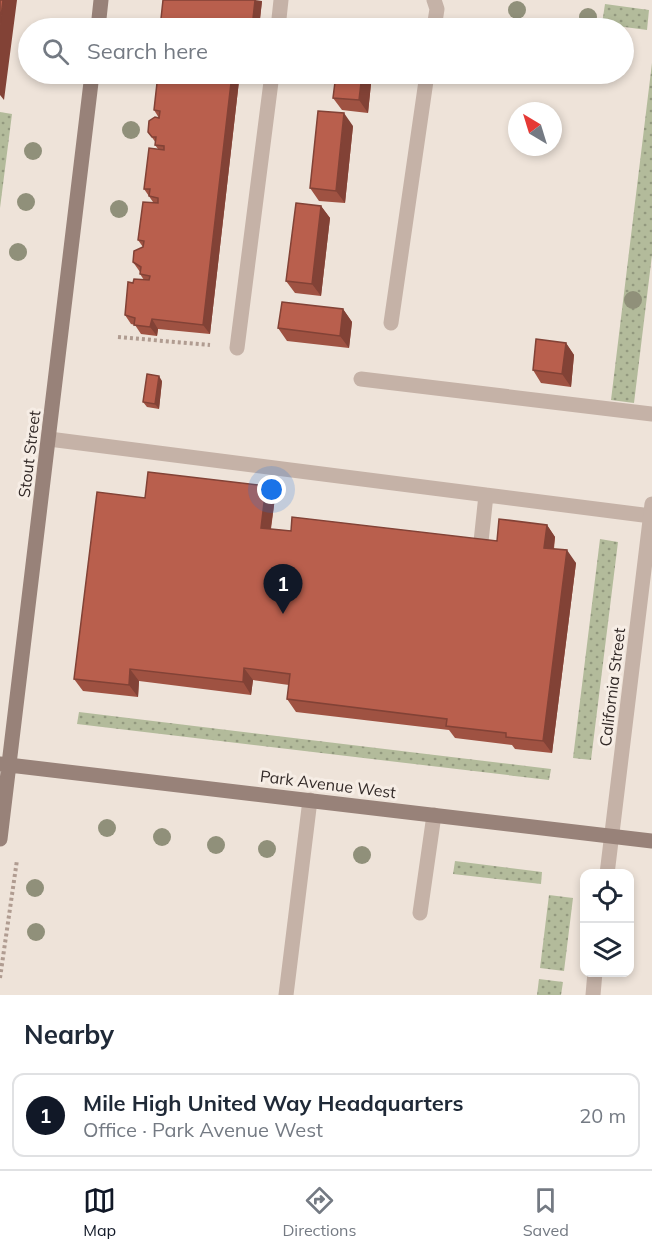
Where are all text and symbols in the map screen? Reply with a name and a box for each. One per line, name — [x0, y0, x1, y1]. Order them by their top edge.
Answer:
search box — [18, 18, 634, 84]
icon: search — [39, 35, 72, 68]
text: Search here — [87, 37, 208, 65]
north arrow — [508, 102, 562, 156]
street label: Stout Street — [14, 409, 44, 499]
your location — [257, 475, 286, 504]
pin: 1 — [264, 564, 302, 614]
street label: California Street — [595, 626, 629, 747]
street label: Park Avenue West — [259, 766, 397, 802]
map controls — [580, 869, 634, 977]
button: locate — [580, 869, 634, 923]
button: layers — [580, 923, 634, 977]
text: Nearby — [24, 1018, 114, 1051]
text: Mile High United Way Headquarters — [83, 1089, 463, 1117]
text: 1 — [40, 1103, 52, 1128]
text: 20 m — [579, 1103, 626, 1128]
text: Office · Park Avenue West — [83, 1117, 323, 1142]
tab: Map — [83, 1184, 116, 1240]
tab: Directions — [282, 1184, 356, 1240]
tab: Saved — [523, 1184, 569, 1240]

